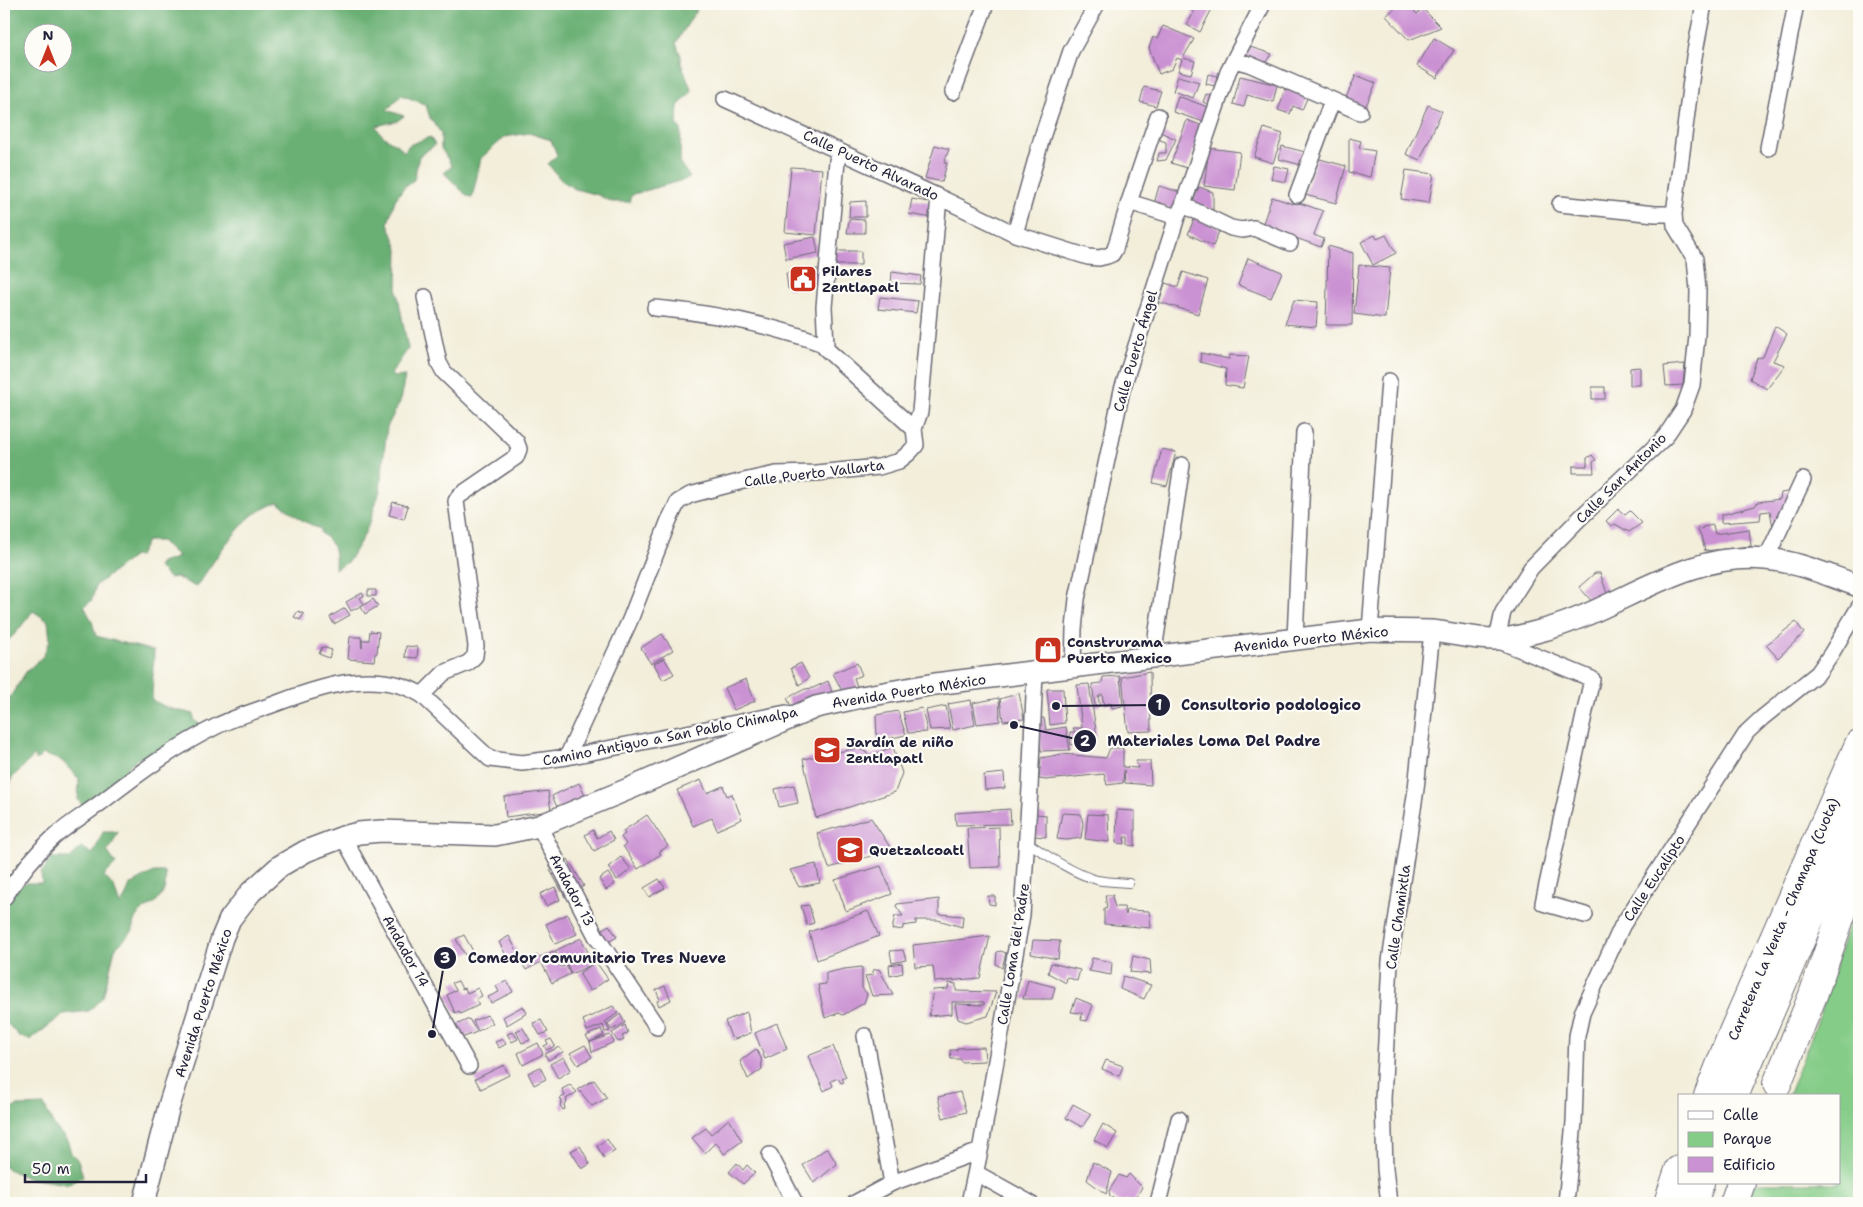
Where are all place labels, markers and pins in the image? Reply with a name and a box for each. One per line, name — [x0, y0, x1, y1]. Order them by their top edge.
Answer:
place label: Pilares Zentlapatl — [822, 262, 899, 296]
public building icon: Pilares Zentlapatl — [788, 264, 818, 294]
place label: Construrama Puerto Mexico — [1067, 633, 1172, 667]
shop icon: Construrama Puerto Mexico — [1033, 635, 1063, 665]
callout: Consultorio podologico — [1146, 690, 1371, 720]
callout: Materiales Loma Del Padre — [1072, 726, 1331, 756]
place label: Jardín de niño Zentlapatl — [846, 733, 954, 767]
school or university icon: Jardín de niño Zentlapatl — [812, 735, 842, 765]
school or university icon: Quetzalcoatl — [835, 835, 865, 865]
place label: Quetzalcoatl — [869, 841, 964, 859]
callout: Comedor comunitario Tres Nueve — [433, 943, 736, 973]

